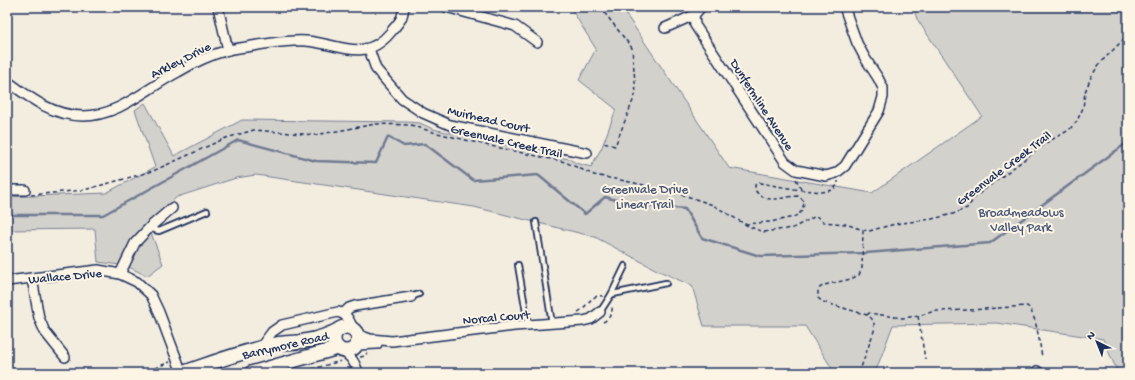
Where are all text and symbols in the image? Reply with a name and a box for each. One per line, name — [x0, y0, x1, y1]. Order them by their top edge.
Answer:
street label: Arkley Drive — [149, 40, 214, 83]
street label: Dunfermline Avenue — [725, 56, 796, 154]
street label: Muirhead Court — [446, 104, 533, 138]
street label: Greenvale Creek Trail — [449, 122, 564, 163]
street label: Greenvale Creek Trail — [954, 128, 1055, 209]
park label: Greenvale Drive Linear Trail — [602, 183, 688, 213]
park label: Broadmeadows Valley Park — [977, 206, 1065, 236]
street label: Wallace Drive — [28, 267, 103, 288]
street label: Norcal Court — [462, 308, 532, 329]
north arrow — [1077, 322, 1117, 362]
street label: Barrymore Road — [240, 329, 332, 364]
text: N — [1085, 329, 1098, 343]

